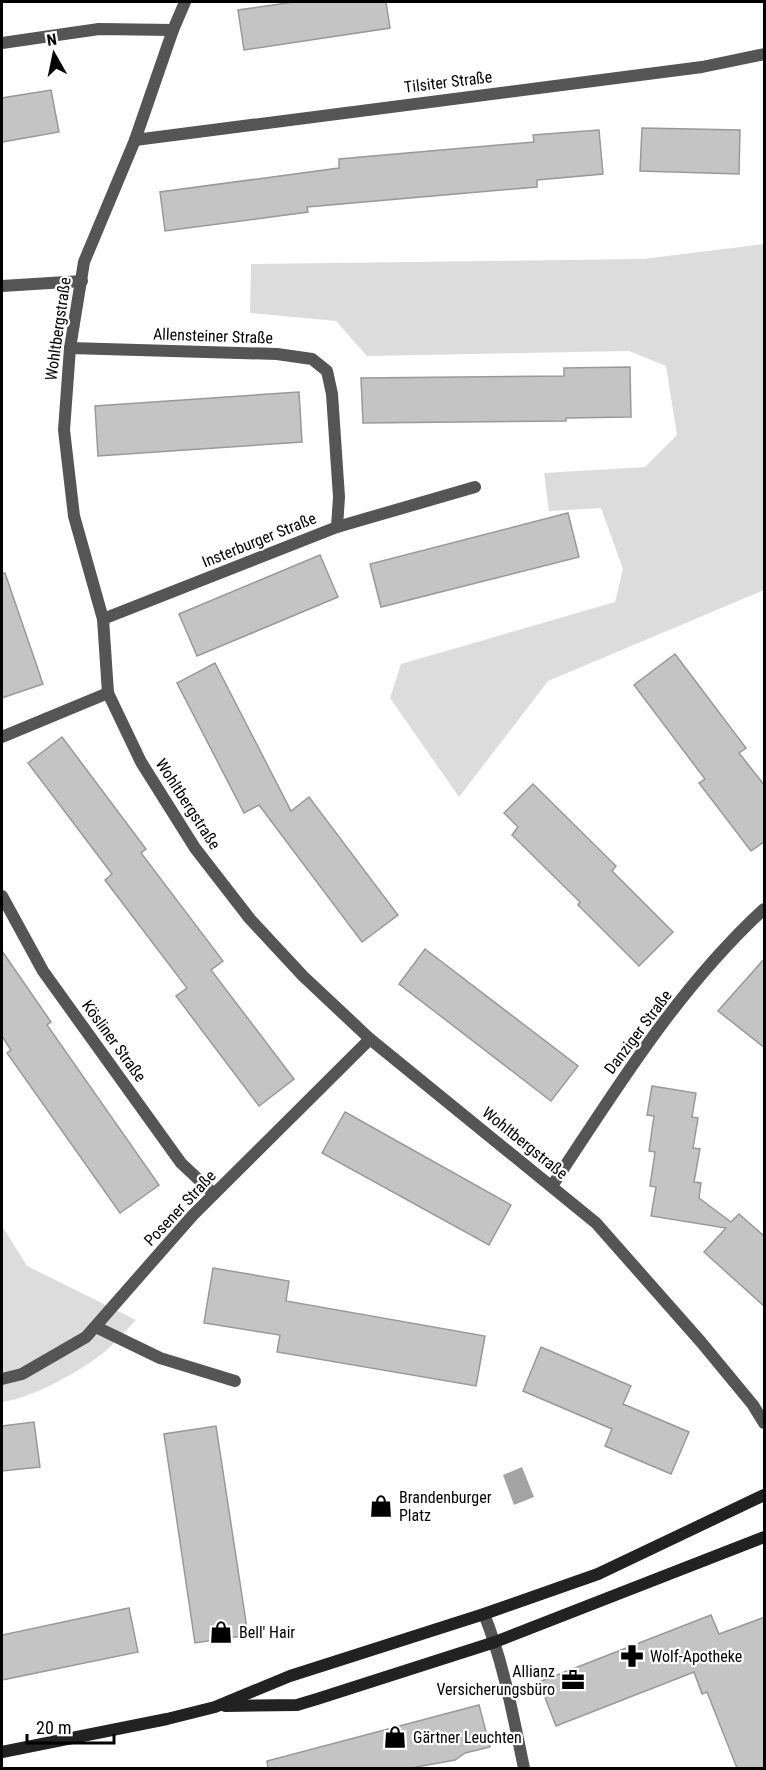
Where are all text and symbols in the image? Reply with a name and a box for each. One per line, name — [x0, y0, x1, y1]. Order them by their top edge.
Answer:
north arrow — [24, 24, 84, 84]
text: N — [45, 30, 58, 50]
street label: Tilsiter Straße — [403, 67, 493, 97]
street label: Wohltbergstraße — [41, 276, 75, 382]
street label: Allensteiner Straße — [153, 324, 273, 348]
street label: Insterburger Straße — [199, 508, 319, 572]
street label: Wohltbergstraße — [152, 755, 224, 853]
street label: Danziger Straße — [600, 986, 676, 1078]
street label: Kösliner Straße — [78, 997, 150, 1085]
street label: Wohltbergstraße — [479, 1103, 571, 1183]
street label: Posener Straße — [140, 1166, 220, 1250]
place label: Brandenburger Platz — [399, 1488, 492, 1525]
shop icon: Brandenburger Platz — [368, 1493, 394, 1519]
shop icon: Bell' Hair — [208, 1619, 234, 1645]
place label: Bell' Hair — [239, 1623, 295, 1642]
pharmacy icon: Wolf-Apotheke — [619, 1643, 645, 1669]
place label: Wolf-Apotheke — [650, 1647, 742, 1666]
place label: Allianz Versicherungsbüro — [436, 1662, 555, 1699]
office icon: Allianz Versicherungsbüro — [560, 1667, 586, 1693]
scale bar — [27, 1707, 114, 1745]
text: 20 m — [36, 1717, 71, 1738]
shop icon: Gärtner Leuchten — [382, 1724, 408, 1750]
place label: Gärtner Leuchten — [413, 1728, 522, 1747]

